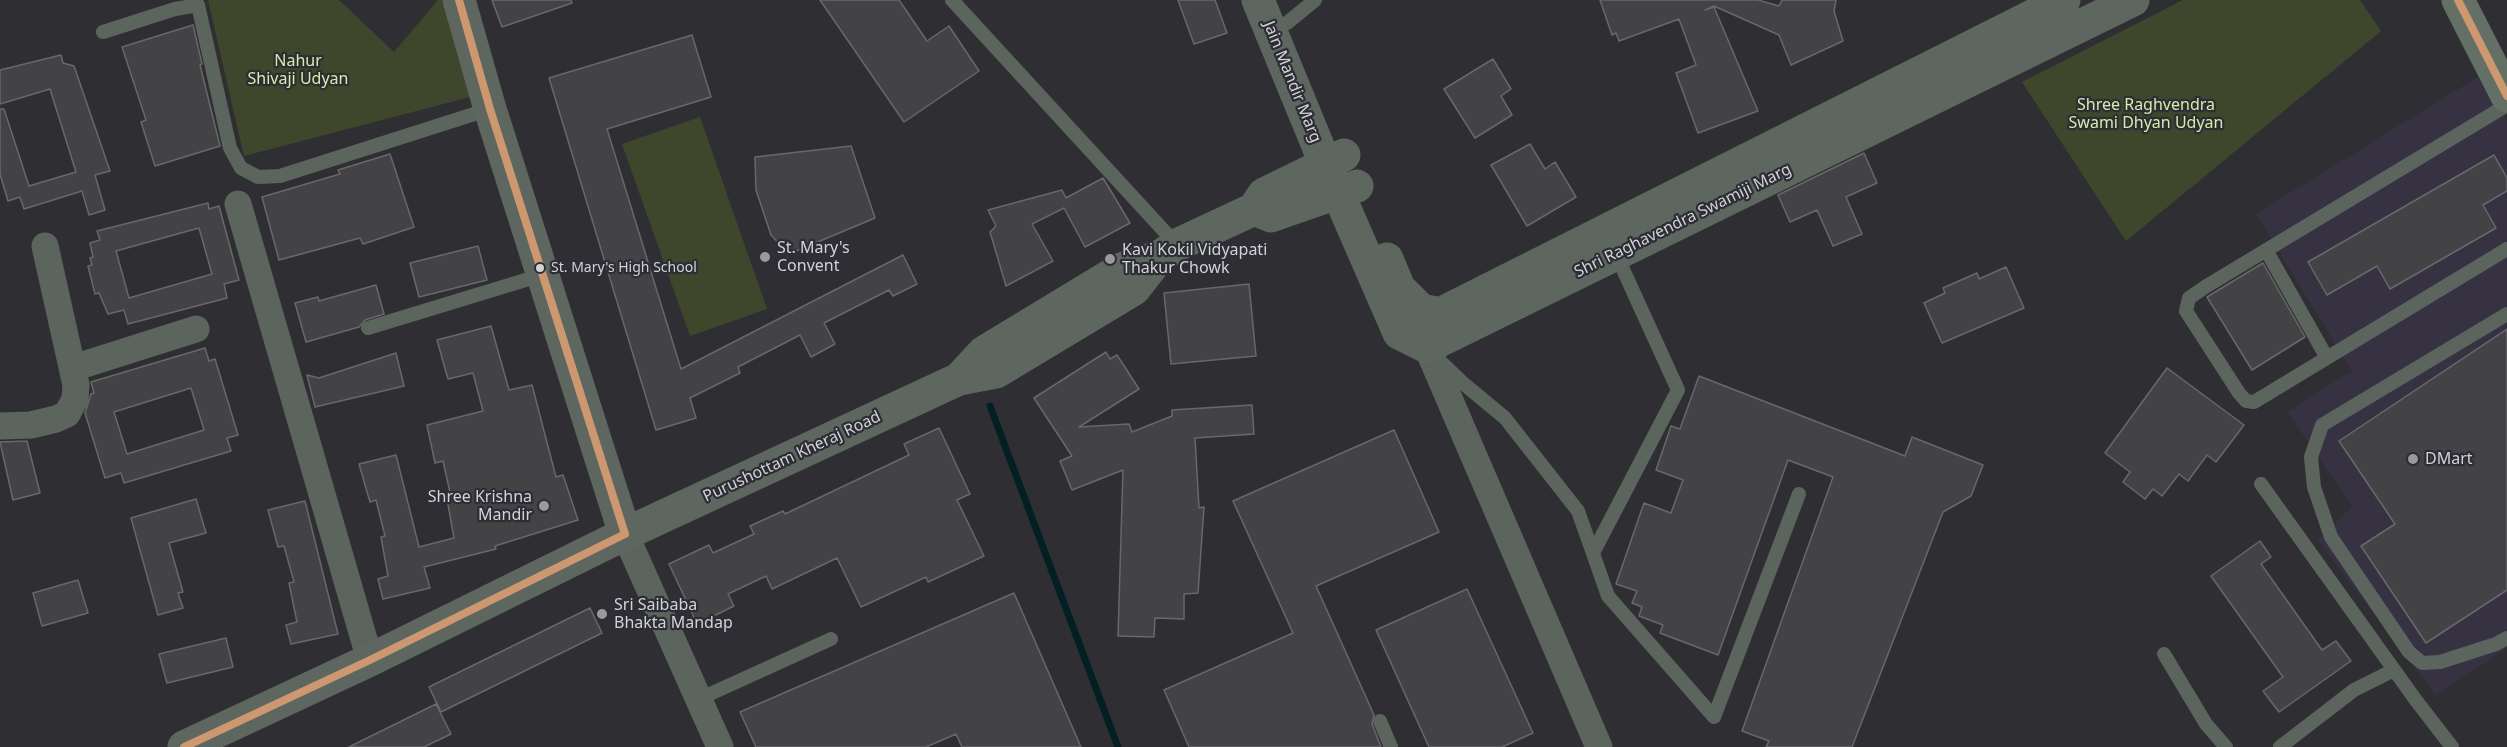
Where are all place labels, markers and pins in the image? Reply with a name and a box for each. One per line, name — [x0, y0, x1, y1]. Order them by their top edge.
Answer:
place label: St. Mary's Convent — [777, 238, 850, 276]
place label: Kavi Kokil Vidyapati Thakur Chowk — [1122, 240, 1267, 278]
marker: St. Mary's Convent — [758, 250, 772, 264]
marker: Kavi Kokil Vidyapati Thakur Chowk — [1103, 252, 1117, 266]
place label: St. Mary's High School — [551, 260, 697, 276]
marker: St. Mary's High School — [534, 262, 546, 274]
place label: DMart — [2425, 449, 2473, 469]
marker: DMart — [2406, 452, 2420, 466]
place label: Shree Krishna Mandir — [428, 487, 532, 525]
marker: Shree Krishna Mandir — [537, 499, 551, 513]
place label: Sri Saibaba Bhakta Mandap — [614, 595, 733, 633]
marker: Sri Saibaba Bhakta Mandap — [595, 607, 609, 621]

